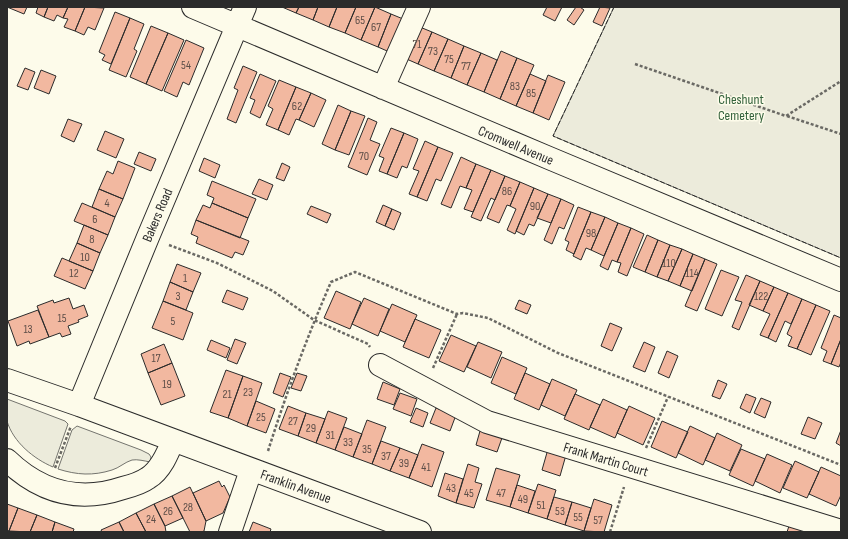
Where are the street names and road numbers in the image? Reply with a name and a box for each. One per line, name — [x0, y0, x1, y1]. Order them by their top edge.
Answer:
street label: Cromwell Avenue — [475, 122, 556, 169]
street label: Bakers Road — [139, 186, 176, 245]
street label: Frank Martin Court — [561, 439, 650, 480]
street label: Franklin Avenue — [258, 466, 333, 507]

